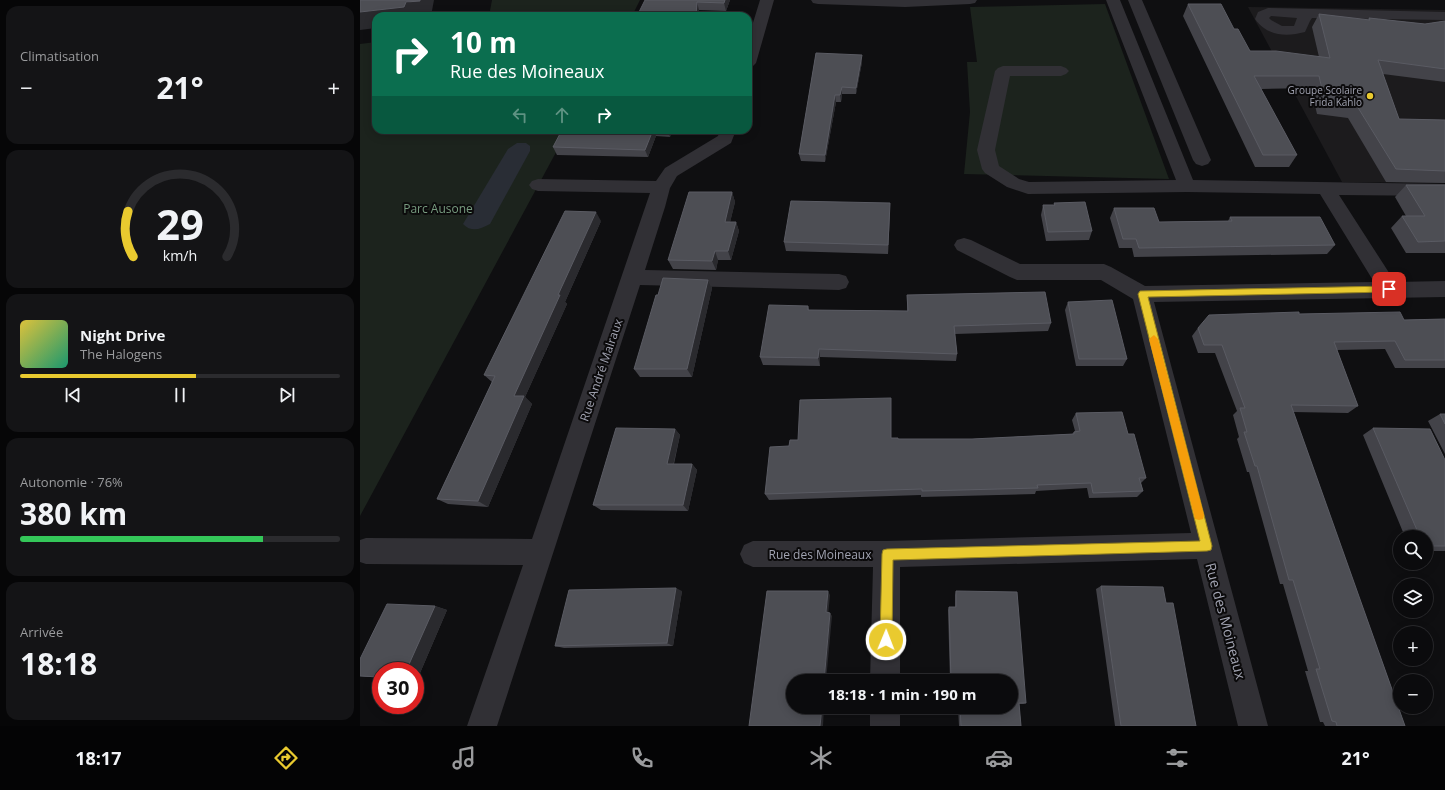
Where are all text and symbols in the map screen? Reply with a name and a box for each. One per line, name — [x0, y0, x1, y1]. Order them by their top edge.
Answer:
text: 10 m — [450, 23, 517, 61]
icon: right — [384, 28, 436, 80]
text: Climatisation — [20, 47, 99, 65]
text: Rue des Moineaux — [450, 59, 604, 83]
text: 21° — [156, 67, 204, 108]
text: − — [20, 72, 33, 102]
text: + — [327, 72, 340, 102]
place label: Groupe Scolaire Frida Kahlo — [1288, 83, 1362, 109]
marker: Groupe Scolaire Frida Kahlo — [1365, 91, 1375, 101]
icon: left — [509, 104, 531, 126]
icon: ahead — [551, 104, 573, 126]
icon: right — [593, 104, 615, 126]
text: 29 — [156, 196, 204, 252]
park label: Parc Ausone — [403, 200, 473, 217]
text: km/h — [163, 246, 197, 265]
pin — [1372, 272, 1406, 306]
icon: arrive — [1378, 278, 1400, 300]
street label: Rue André Malraux — [575, 316, 627, 424]
text: Night Drive — [80, 325, 165, 345]
text: The Halogens — [80, 345, 162, 363]
icon: previous — [62, 384, 84, 406]
icon: pause — [169, 384, 191, 406]
icon: next — [276, 384, 298, 406]
text: Autonomie · 76% — [20, 473, 123, 491]
text: 380 km — [20, 493, 127, 534]
map controls — [1393, 530, 1433, 714]
button: search — [1393, 530, 1433, 570]
street label: Rue des Moineaux — [769, 546, 872, 563]
street label: Rue des Moineaux — [1201, 561, 1251, 682]
button: layers — [1393, 578, 1433, 618]
position arrow — [865, 619, 907, 661]
text: Arrivée — [20, 623, 63, 641]
button: + — [1393, 626, 1433, 666]
text: 18:18 — [20, 643, 97, 684]
speed limit sign: 30 — [372, 662, 424, 714]
button: − — [1393, 674, 1433, 714]
text: 18:18 · 1 min · 190 m — [828, 684, 976, 704]
icon: directions — [272, 744, 300, 772]
icon: music — [450, 744, 478, 772]
icon: phone — [628, 744, 656, 772]
icon: climate — [807, 744, 835, 772]
icon: car — [985, 744, 1013, 772]
icon: filters — [1163, 744, 1191, 772]
text: 18:17 — [75, 746, 121, 770]
text: 21° — [1342, 746, 1370, 770]

